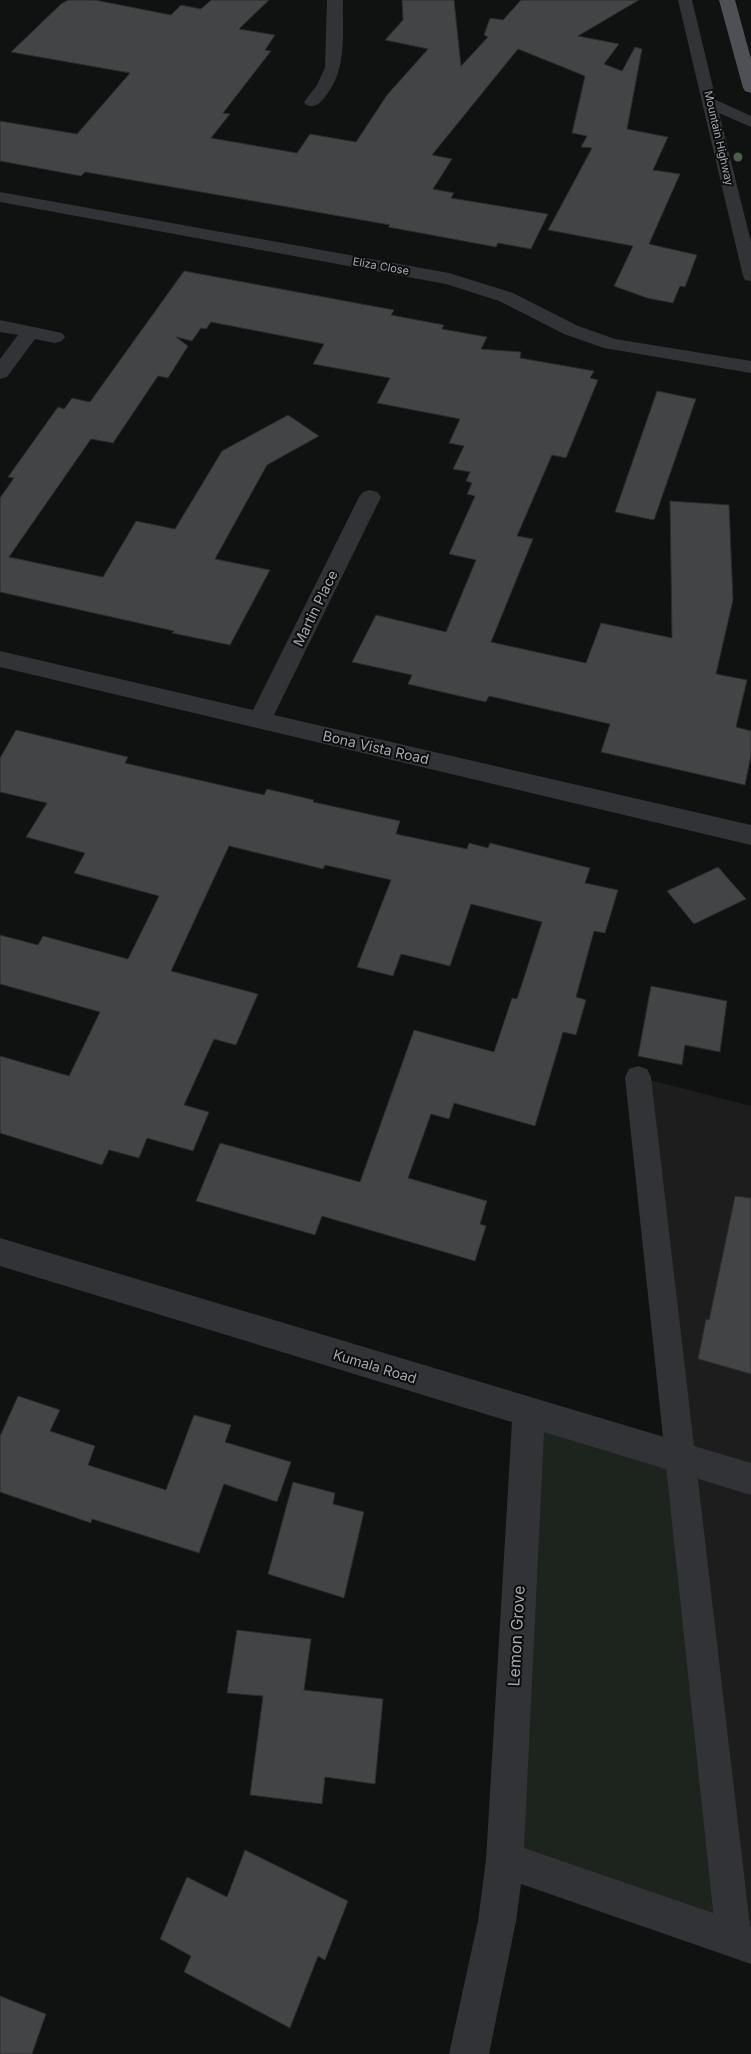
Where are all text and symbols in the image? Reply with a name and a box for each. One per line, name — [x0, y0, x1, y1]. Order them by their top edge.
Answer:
street label: Mountain Highway — [701, 89, 737, 187]
street label: Eliza Close — [352, 254, 410, 278]
street label: Martin Place — [289, 567, 341, 649]
street label: Bona Vista Road — [321, 727, 431, 767]
street label: Kumala Road — [331, 1345, 419, 1387]
street label: Lemon Grove — [503, 1585, 529, 1687]

